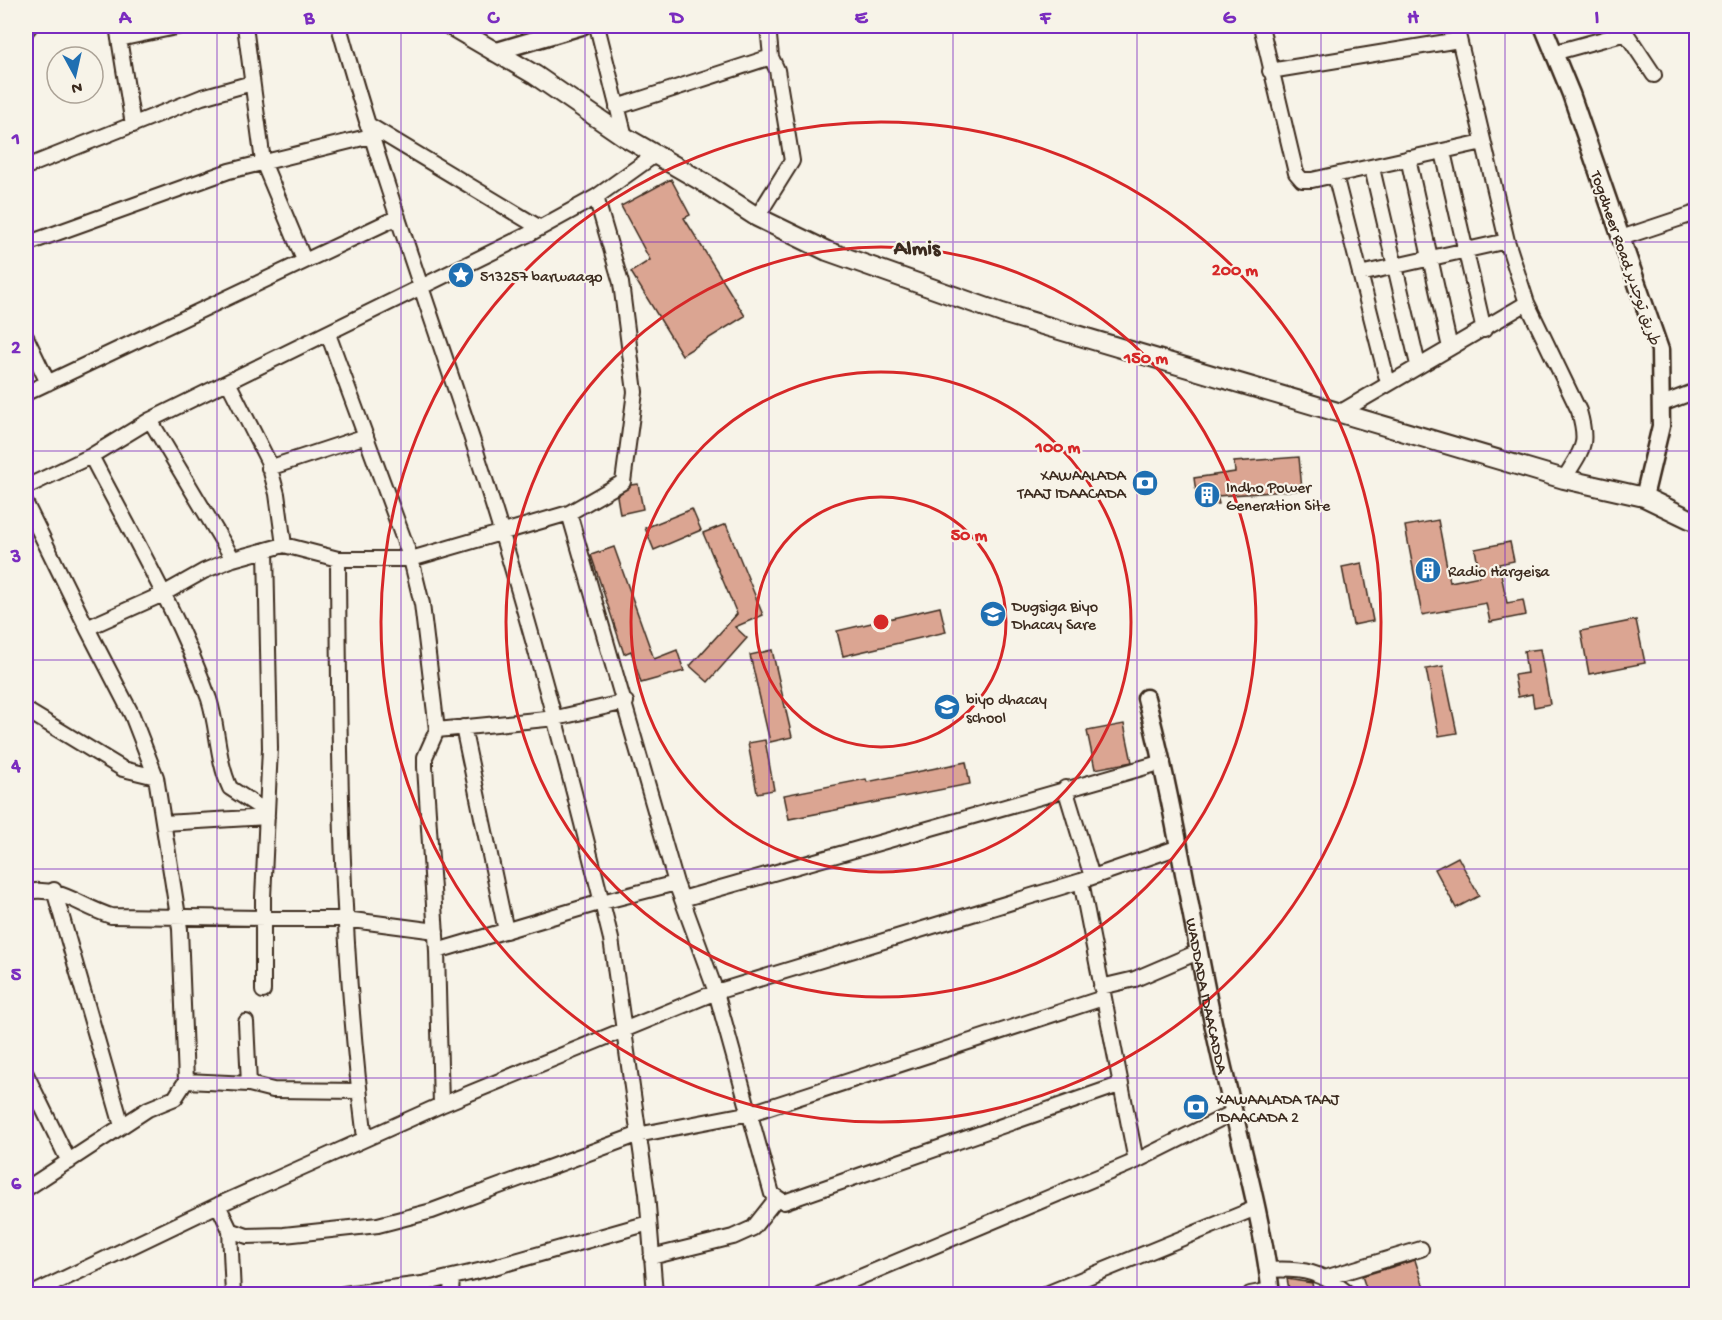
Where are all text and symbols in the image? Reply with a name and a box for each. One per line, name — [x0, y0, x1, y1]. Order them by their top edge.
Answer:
text: A — [118, 8, 133, 31]
text: B — [303, 8, 315, 31]
text: C — [487, 8, 501, 31]
text: D — [668, 8, 684, 31]
text: E — [855, 8, 869, 31]
text: F — [1039, 8, 1052, 31]
text: G — [1223, 8, 1237, 31]
text: H — [1407, 8, 1419, 31]
text: I — [1595, 8, 1600, 31]
north arrow — [45, 45, 105, 105]
text: N — [70, 76, 83, 97]
text: 1 — [11, 129, 20, 152]
street label: Togdheer Road طريق توجدير — [1584, 168, 1663, 349]
district label: Almis — [893, 237, 942, 263]
place icon: 513257 barwaaqo — [446, 260, 476, 290]
text: 200 m — [1212, 261, 1258, 282]
place label: 513257 barwaaqo — [480, 269, 603, 288]
text: 2 — [11, 338, 21, 361]
text: 150 m — [1123, 349, 1168, 370]
text: 100 m — [1035, 438, 1081, 459]
place label: XAWAALADA TAAJ IDAACADA — [1017, 468, 1128, 505]
bank icon: XAWAALADA TAAJ IDAACADA — [1130, 468, 1160, 498]
building icon: Indho Power Generation Site — [1192, 480, 1222, 510]
place label: Indho Power Generation Site — [1226, 480, 1331, 517]
text: 50 m — [951, 526, 988, 547]
text: 3 — [10, 547, 21, 570]
building icon: Radio Hargeisa — [1413, 555, 1443, 585]
place label: Radio Hargeisa — [1448, 564, 1551, 583]
school or university icon: Dugsiga Biyo Dhacay Sare — [978, 599, 1008, 629]
place label: Dugsiga Biyo Dhacay Sare — [1011, 599, 1098, 636]
centre of rings — [871, 612, 891, 632]
school or university icon: biyo dhacay school — [932, 692, 962, 722]
place label: biyo dhacay school — [966, 692, 1047, 729]
text: 4 — [10, 756, 21, 779]
street label: WADDADA IDAACADDA — [1180, 917, 1230, 1078]
text: 5 — [11, 965, 22, 988]
bank icon: XAWAALADA TAAJ IDAACADA 2 — [1181, 1092, 1211, 1122]
place label: XAWAALADA TAAJ IDAACADA 2 — [1215, 1092, 1340, 1129]
text: 6 — [11, 1174, 22, 1197]

